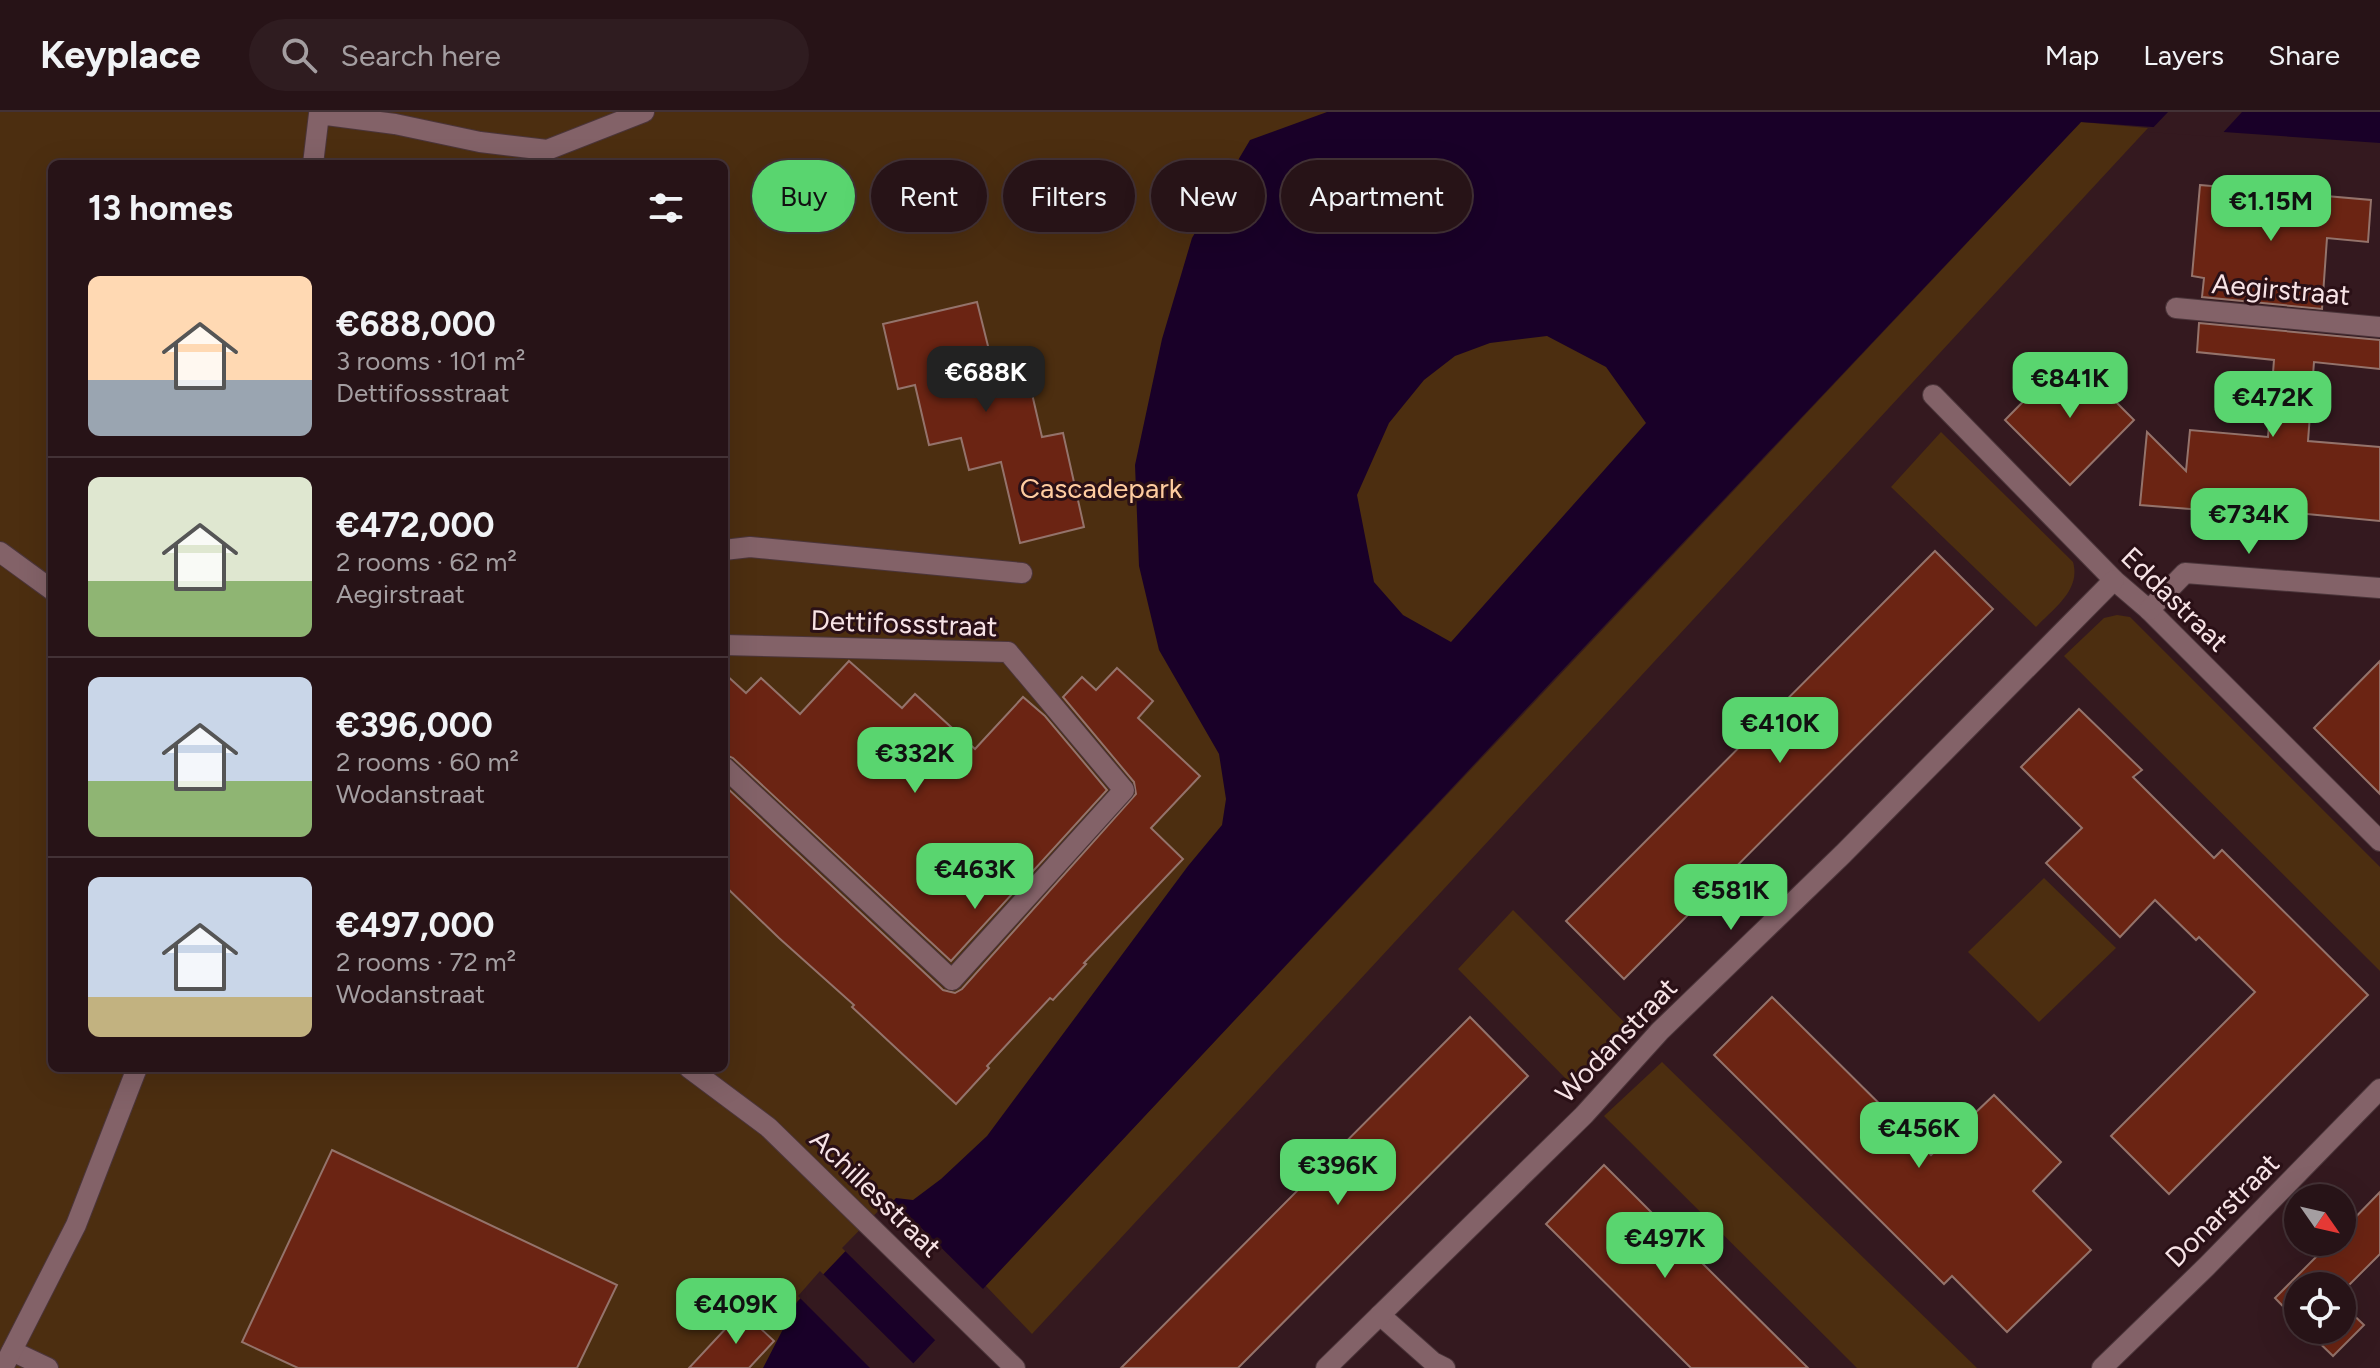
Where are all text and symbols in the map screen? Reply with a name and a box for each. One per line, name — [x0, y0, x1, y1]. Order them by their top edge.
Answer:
search box — [249, 19, 809, 91]
text: Keyplace — [40, 32, 201, 78]
icon: search — [277, 33, 321, 77]
text: Search here — [341, 37, 501, 74]
text: Map — [2045, 38, 2099, 72]
text: Layers — [2143, 38, 2224, 72]
text: Share — [2268, 38, 2340, 72]
chip: Buy — [752, 160, 855, 232]
chip: Rent — [871, 160, 987, 232]
chip: Filters — [1003, 160, 1135, 232]
chip: New — [1151, 160, 1265, 232]
chip: Apartment — [1281, 160, 1472, 232]
pin: €1.15M — [2206, 175, 2336, 243]
text: €1.15M — [2229, 185, 2313, 217]
icon: filters — [644, 186, 688, 230]
text: 13 homes — [88, 188, 233, 229]
street label: Aegirstraat — [2210, 266, 2352, 312]
text: €688,000 — [336, 304, 496, 345]
icon: home — [152, 308, 248, 404]
text: 3 rooms · 101 m² — [336, 345, 525, 377]
pin: €688K — [930, 346, 1042, 414]
pin: €841K — [2014, 352, 2126, 420]
text: €688K — [945, 356, 1027, 388]
text: €841K — [2031, 362, 2109, 394]
pin: €472K — [2217, 371, 2329, 439]
text: Dettifossstraat — [336, 377, 510, 409]
text: €472K — [2232, 381, 2314, 413]
park label: Cascadepark — [1020, 471, 1183, 505]
pin: €734K — [2193, 488, 2305, 556]
text: €734K — [2209, 498, 2289, 530]
text: €472,000 — [336, 505, 495, 546]
icon: home — [152, 509, 248, 605]
street label: Eddastraat — [2114, 540, 2236, 658]
text: 2 rooms · 62 m² — [336, 546, 517, 578]
text: Aegirstraat — [336, 578, 465, 610]
street label: Dettifossstraat — [810, 603, 998, 643]
pin: €410K — [1724, 697, 1836, 765]
text: €396,000 — [336, 705, 493, 746]
text: €410K — [1740, 707, 1820, 739]
icon: home — [152, 709, 248, 805]
pin: €332K — [859, 727, 971, 795]
text: €332K — [875, 737, 955, 769]
text: 2 rooms · 60 m² — [336, 746, 519, 778]
text: Wodanstraat — [336, 778, 485, 810]
pin: €463K — [919, 843, 1031, 911]
text: €463K — [934, 853, 1016, 885]
pin: €581K — [1675, 864, 1787, 932]
text: €581K — [1692, 874, 1770, 906]
text: €497,000 — [336, 905, 495, 946]
icon: home — [152, 909, 248, 1005]
text: 2 rooms · 72 m² — [336, 946, 516, 978]
street label: Wodanstraat — [1548, 970, 1684, 1110]
text: Wodanstraat — [336, 978, 485, 1010]
pin: €456K — [1863, 1102, 1975, 1170]
text: €456K — [1878, 1112, 1960, 1144]
street label: Achillesstraat — [803, 1122, 949, 1264]
pin: €396K — [1282, 1139, 1394, 1207]
street label: Donarstraat — [2158, 1146, 2286, 1274]
text: €396K — [1298, 1149, 1378, 1181]
north arrow — [2284, 1184, 2356, 1256]
map controls — [2284, 1184, 2356, 1344]
pin: €497K — [1609, 1212, 1721, 1280]
text: €497K — [1624, 1222, 1706, 1254]
button: locate — [2284, 1272, 2356, 1344]
pin: €409K — [680, 1278, 792, 1346]
text: €409K — [694, 1288, 778, 1320]

